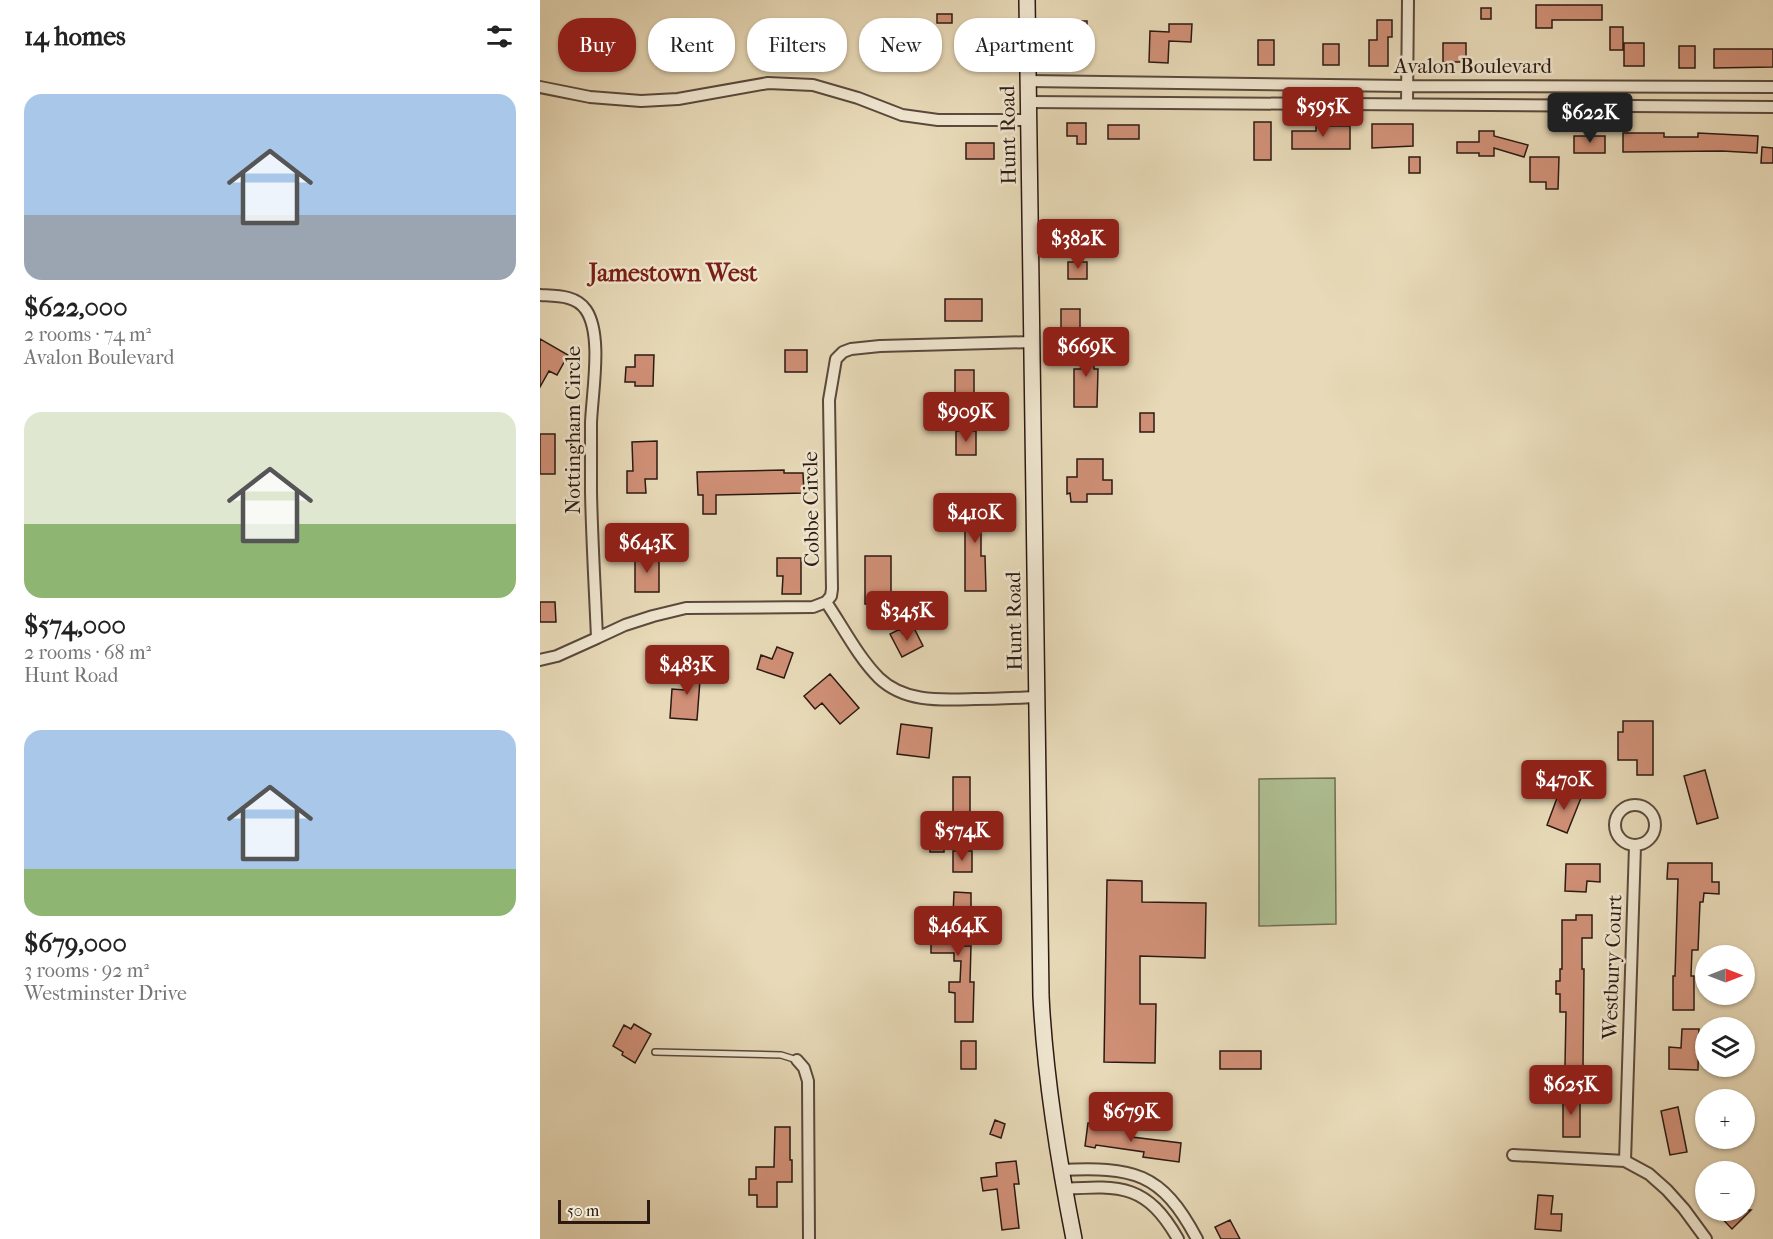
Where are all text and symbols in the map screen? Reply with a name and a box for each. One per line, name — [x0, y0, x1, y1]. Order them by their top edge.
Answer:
chip: Buy — [558, 18, 636, 72]
chip: Rent — [648, 18, 735, 72]
chip: Filters — [747, 18, 847, 72]
chip: New — [859, 18, 942, 72]
chip: Apartment — [954, 18, 1095, 72]
icon: filters — [483, 20, 516, 53]
text: 14 homes — [24, 21, 126, 52]
street label: Avalon Boulevard — [1393, 54, 1553, 78]
street label: Hunt Road — [995, 85, 1021, 185]
pin: $595K — [1281, 87, 1365, 138]
pin: $622K — [1548, 93, 1632, 144]
text: $595K — [1296, 95, 1350, 118]
text: $622K — [1562, 101, 1618, 124]
icon: home — [216, 133, 324, 241]
pin: $382K — [1036, 219, 1120, 270]
text: $382K — [1051, 227, 1105, 250]
district label: Jamestown West — [587, 259, 758, 287]
text: $622,000 — [24, 292, 128, 323]
text: 2 rooms · 74 m² — [24, 323, 151, 346]
pin: $669K — [1044, 327, 1128, 378]
text: $669K — [1057, 335, 1115, 358]
text: Avalon Boulevard — [24, 346, 174, 369]
street label: Nottingham Circle — [561, 346, 585, 514]
pin: $909K — [924, 392, 1008, 443]
text: $909K — [937, 400, 995, 423]
icon: home — [216, 451, 324, 559]
street label: Cobbe Circle — [798, 451, 824, 567]
pin: $410K — [933, 493, 1017, 544]
text: $410K — [947, 501, 1003, 524]
pin: $643K — [605, 523, 689, 574]
text: $643K — [619, 531, 675, 554]
street label: Hunt Road — [1001, 571, 1027, 671]
pin: $345K — [865, 591, 949, 642]
text: $345K — [880, 599, 934, 622]
text: $574,000 — [24, 610, 126, 641]
text: 2 rooms · 68 m² — [24, 641, 151, 664]
pin: $483K — [645, 645, 729, 696]
text: $483K — [659, 653, 715, 676]
text: Hunt Road — [24, 664, 118, 687]
pin: $470K — [1522, 760, 1606, 811]
text: $470K — [1535, 768, 1593, 791]
icon: home — [216, 769, 324, 877]
pin: $574K — [920, 811, 1004, 862]
text: $574K — [934, 819, 990, 842]
street label: Westbury Court — [1597, 894, 1627, 1041]
pin: $464K — [916, 906, 1000, 957]
text: $464K — [928, 914, 988, 937]
text: $679,000 — [24, 928, 127, 959]
north arrow — [1695, 945, 1755, 1005]
map controls — [1695, 945, 1755, 1221]
text: 3 rooms · 92 m² — [24, 959, 149, 982]
text: Westminster Drive — [24, 982, 187, 1005]
button: layers — [1695, 1017, 1755, 1077]
pin: $625K — [1529, 1065, 1613, 1116]
text: $625K — [1543, 1073, 1599, 1096]
button: + — [1695, 1089, 1755, 1149]
pin: $679K — [1089, 1092, 1173, 1143]
text: $679K — [1103, 1100, 1159, 1123]
button: − — [1695, 1161, 1755, 1221]
scale bar — [558, 1197, 650, 1224]
text: 50 m — [567, 1201, 599, 1220]

